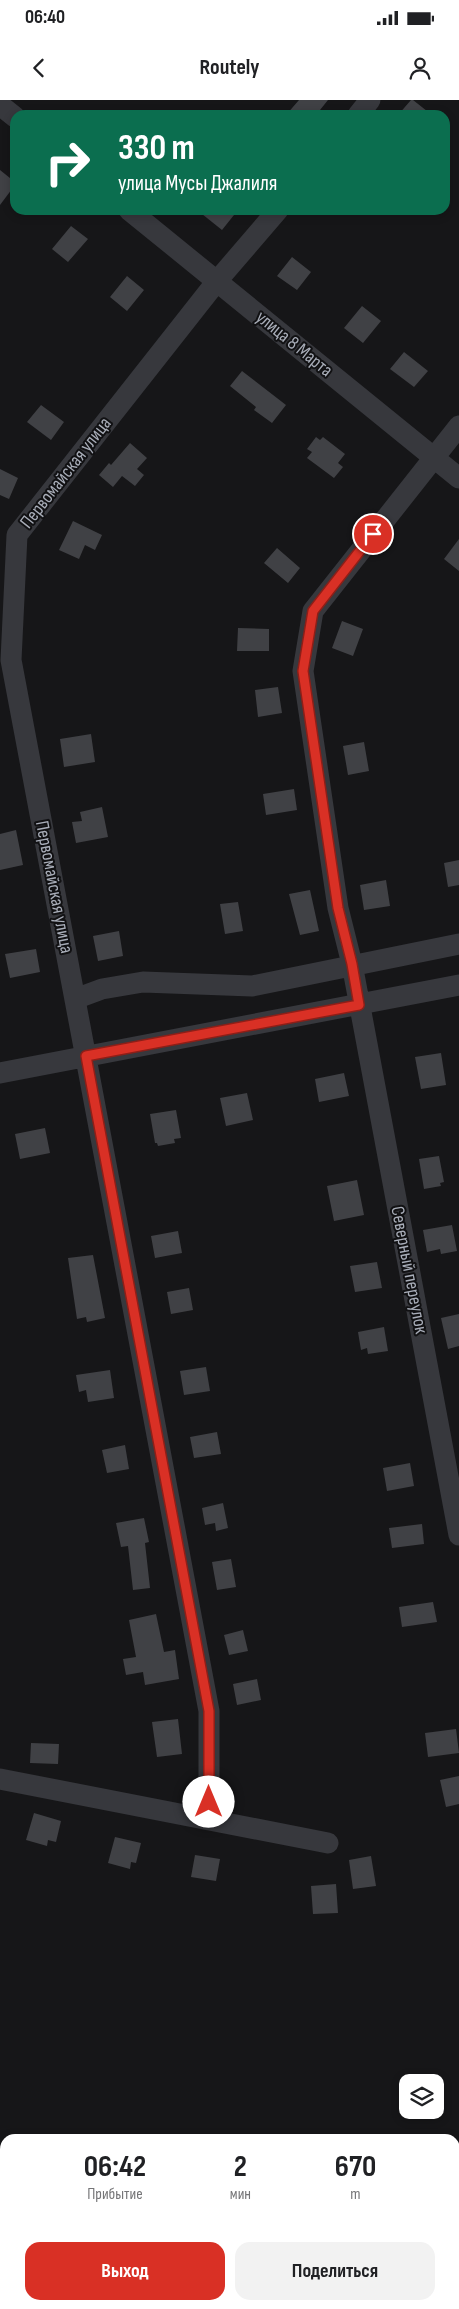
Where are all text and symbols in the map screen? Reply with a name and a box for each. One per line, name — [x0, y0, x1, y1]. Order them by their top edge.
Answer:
text: 06:40 — [25, 6, 65, 29]
icon: back — [25, 54, 53, 82]
text: Routely — [200, 54, 259, 81]
icon: person — [406, 54, 434, 82]
text: 330 m — [118, 127, 195, 170]
icon: right — [35, 130, 100, 195]
text: улица Мусы Джалиля — [118, 170, 277, 197]
street label: улица 8 Марта — [251, 306, 337, 382]
street label: Первомайская улица — [15, 413, 117, 533]
pin — [352, 513, 394, 555]
icon: arrive — [359, 520, 387, 548]
street label: Первомайская улица — [30, 819, 78, 955]
street label: Северный переулок — [385, 1204, 433, 1336]
position arrow — [182, 1775, 234, 1827]
map controls — [399, 2074, 444, 2119]
button: layers — [399, 2074, 444, 2119]
text: 06:42 — [84, 2149, 146, 2185]
text: 2 — [234, 2149, 247, 2185]
text: 670 — [335, 2149, 376, 2185]
text: Прибытие — [87, 2185, 143, 2204]
text: мин — [230, 2185, 251, 2204]
text: m — [350, 2185, 361, 2204]
button: Выход — [25, 2242, 225, 2300]
button: Поделиться — [235, 2242, 435, 2300]

